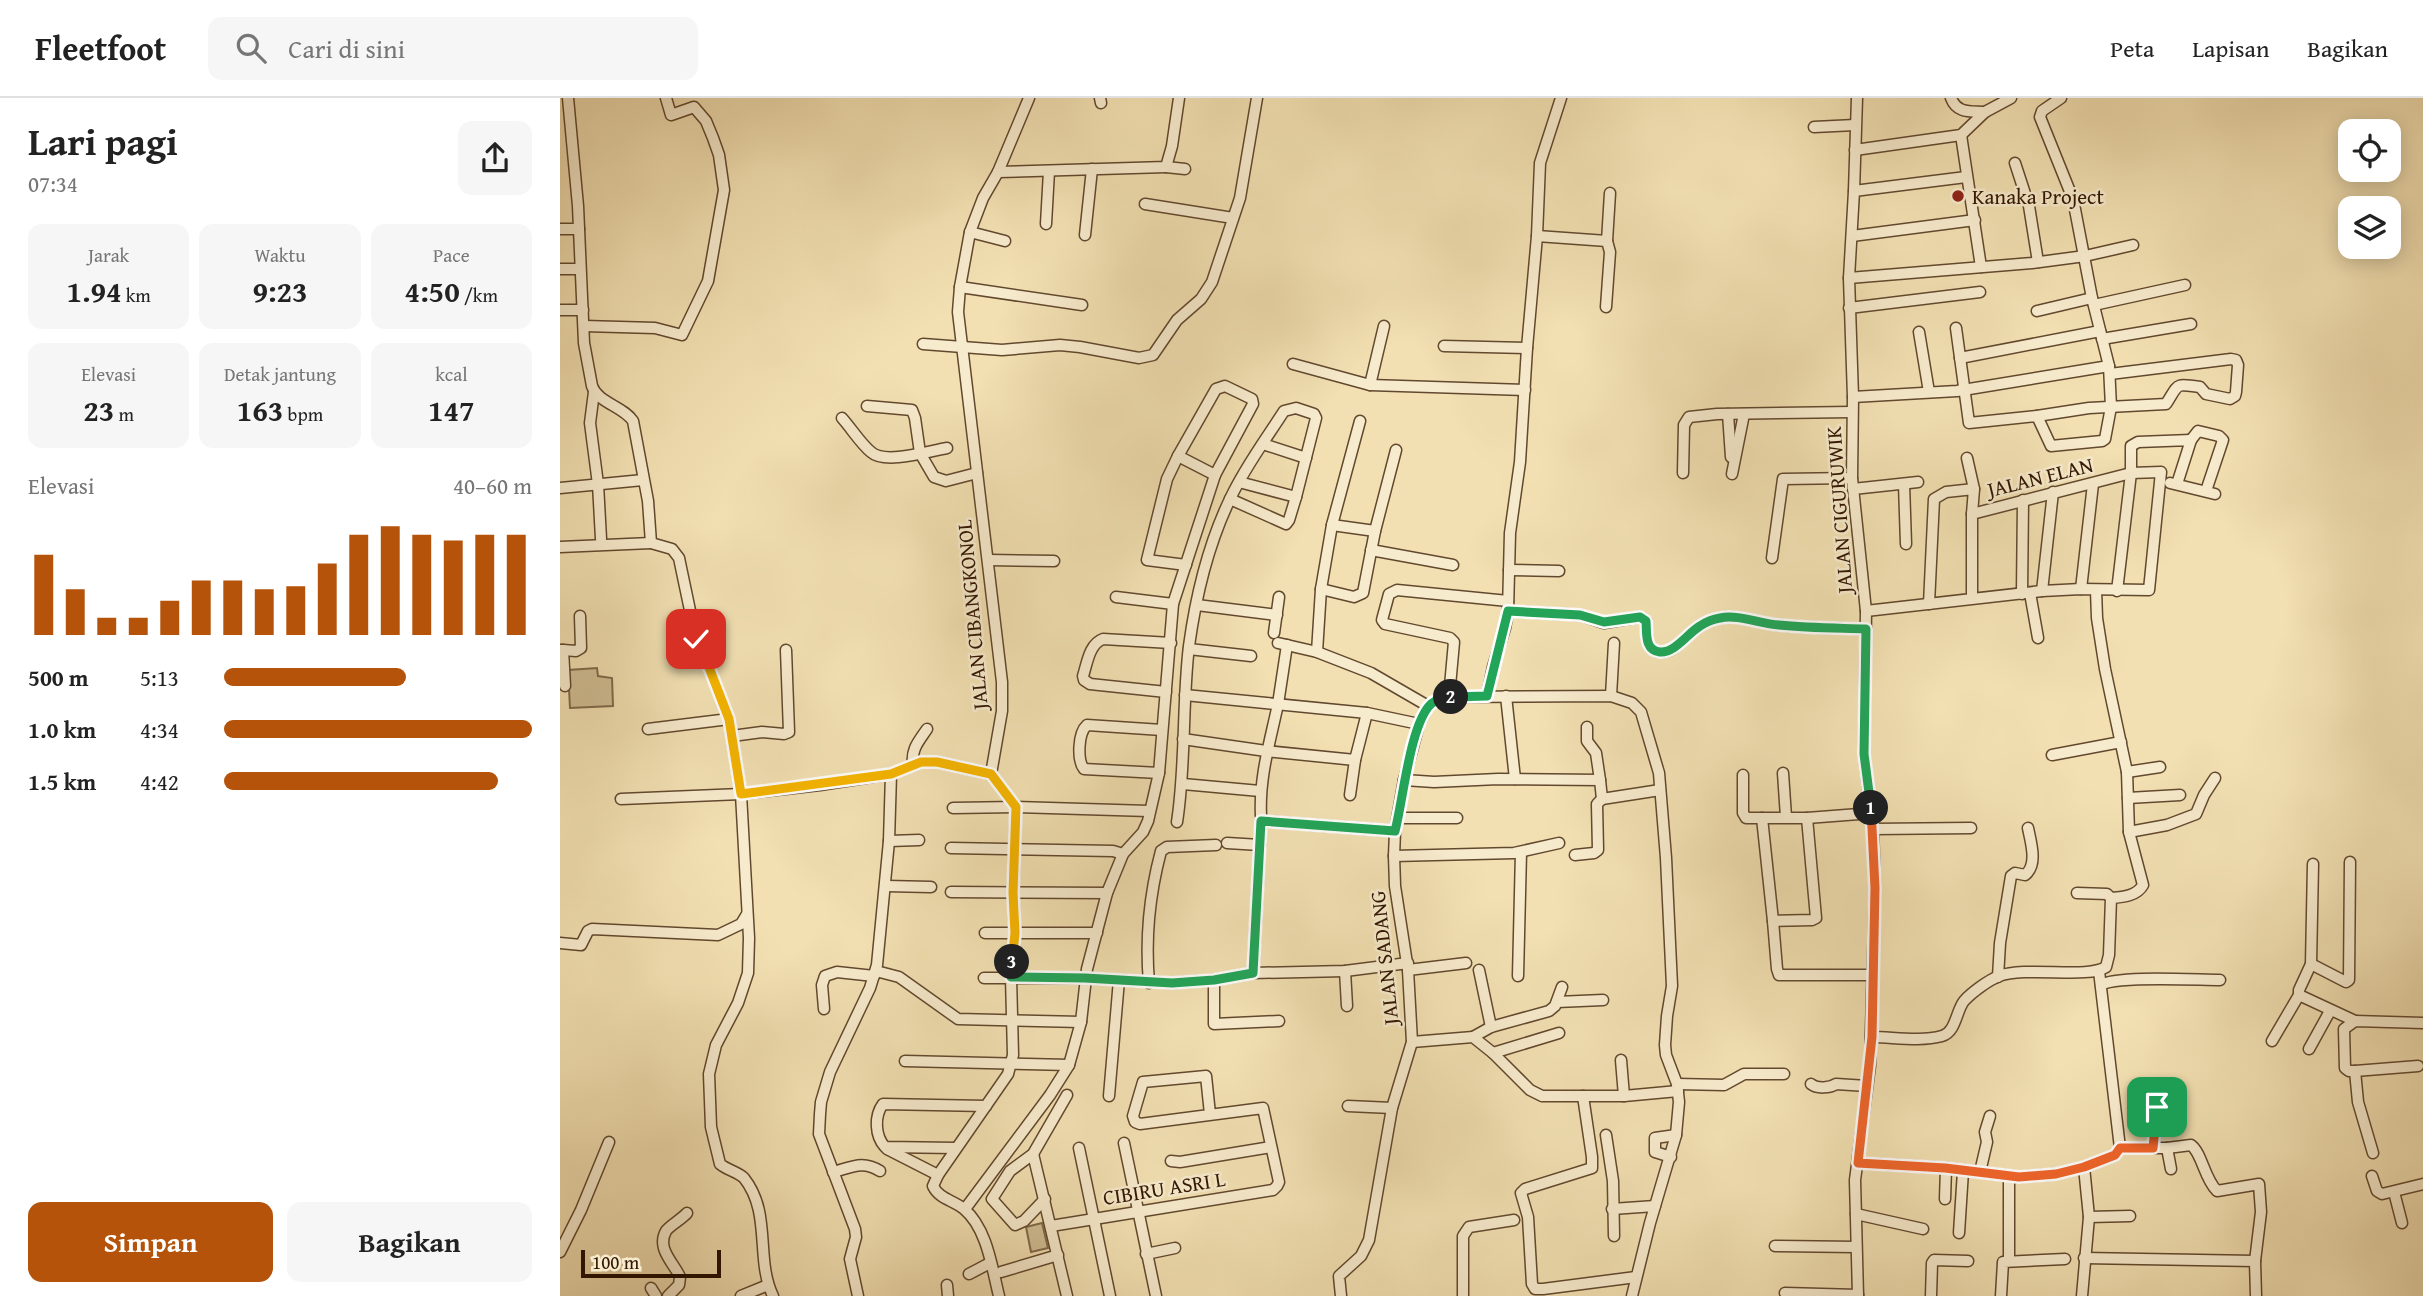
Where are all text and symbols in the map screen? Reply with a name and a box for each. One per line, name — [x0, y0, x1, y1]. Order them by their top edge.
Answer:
search box — [208, 17, 698, 80]
text: Fleetfoot — [35, 24, 166, 72]
icon: search — [232, 29, 270, 67]
text: Cari di sini — [288, 29, 405, 68]
text: Peta — [2110, 31, 2154, 66]
text: Lapisan — [2192, 31, 2269, 66]
text: Bagikan — [2307, 31, 2388, 66]
text: Lari pagi — [28, 113, 178, 169]
map controls — [2338, 119, 2401, 259]
button: locate — [2338, 119, 2401, 182]
button: share — [458, 121, 532, 195]
text: 07:34 — [28, 167, 78, 200]
place label: Kanaka Project — [1972, 181, 2104, 212]
marker: Kanaka Project — [1950, 188, 1966, 204]
button: layers — [2338, 196, 2401, 259]
text: Jarak — [88, 241, 129, 269]
text: Waktu — [254, 241, 306, 269]
text: Pace — [433, 241, 470, 269]
text: 1.94 — [66, 269, 122, 313]
text: 9:23 — [252, 269, 308, 313]
text: 4:50 — [405, 269, 460, 313]
text: km — [122, 281, 151, 309]
text: /km — [460, 281, 498, 309]
text: Elevasi — [81, 360, 136, 388]
text: Detak jantung — [224, 360, 336, 388]
text: kcal — [435, 360, 468, 388]
text: 23 — [83, 388, 114, 432]
text: 163 — [237, 388, 283, 432]
text: 147 — [428, 388, 475, 432]
text: m — [114, 400, 134, 428]
text: bpm — [283, 400, 323, 428]
street label: JALAN CIGURUWIK — [1818, 425, 1861, 598]
street label: JALAN ELAN — [1981, 449, 2096, 506]
text: Elevasi — [28, 469, 94, 502]
text: 40–60 m — [453, 469, 532, 502]
street label: JALAN CIBANGKONOL — [948, 519, 996, 714]
pin — [666, 609, 726, 669]
icon: check — [677, 620, 715, 658]
text: 500 m — [28, 661, 89, 694]
text: 5:13 — [140, 661, 179, 694]
pin: 2 — [1434, 680, 1468, 714]
text: 2 — [1446, 682, 1455, 710]
text: 1.0 km — [28, 713, 96, 746]
text: 4:34 — [140, 713, 179, 746]
text: 1.5 km — [28, 765, 96, 798]
text: 4:42 — [140, 765, 179, 798]
pin: 1 — [1854, 790, 1888, 826]
text: 1 — [1866, 793, 1875, 821]
street label: JALAN SADANG — [1362, 889, 1407, 1030]
pin: 3 — [994, 944, 1030, 980]
text: 3 — [1007, 947, 1016, 975]
pin — [2127, 1077, 2187, 1137]
icon: arrive — [2138, 1088, 2176, 1126]
street label: CIBIRU ASRI L — [1101, 1163, 1227, 1213]
button: Simpan — [28, 1202, 273, 1282]
button: Bagikan — [287, 1202, 532, 1282]
scale bar — [581, 1247, 721, 1279]
text: 100 m — [592, 1248, 639, 1276]

